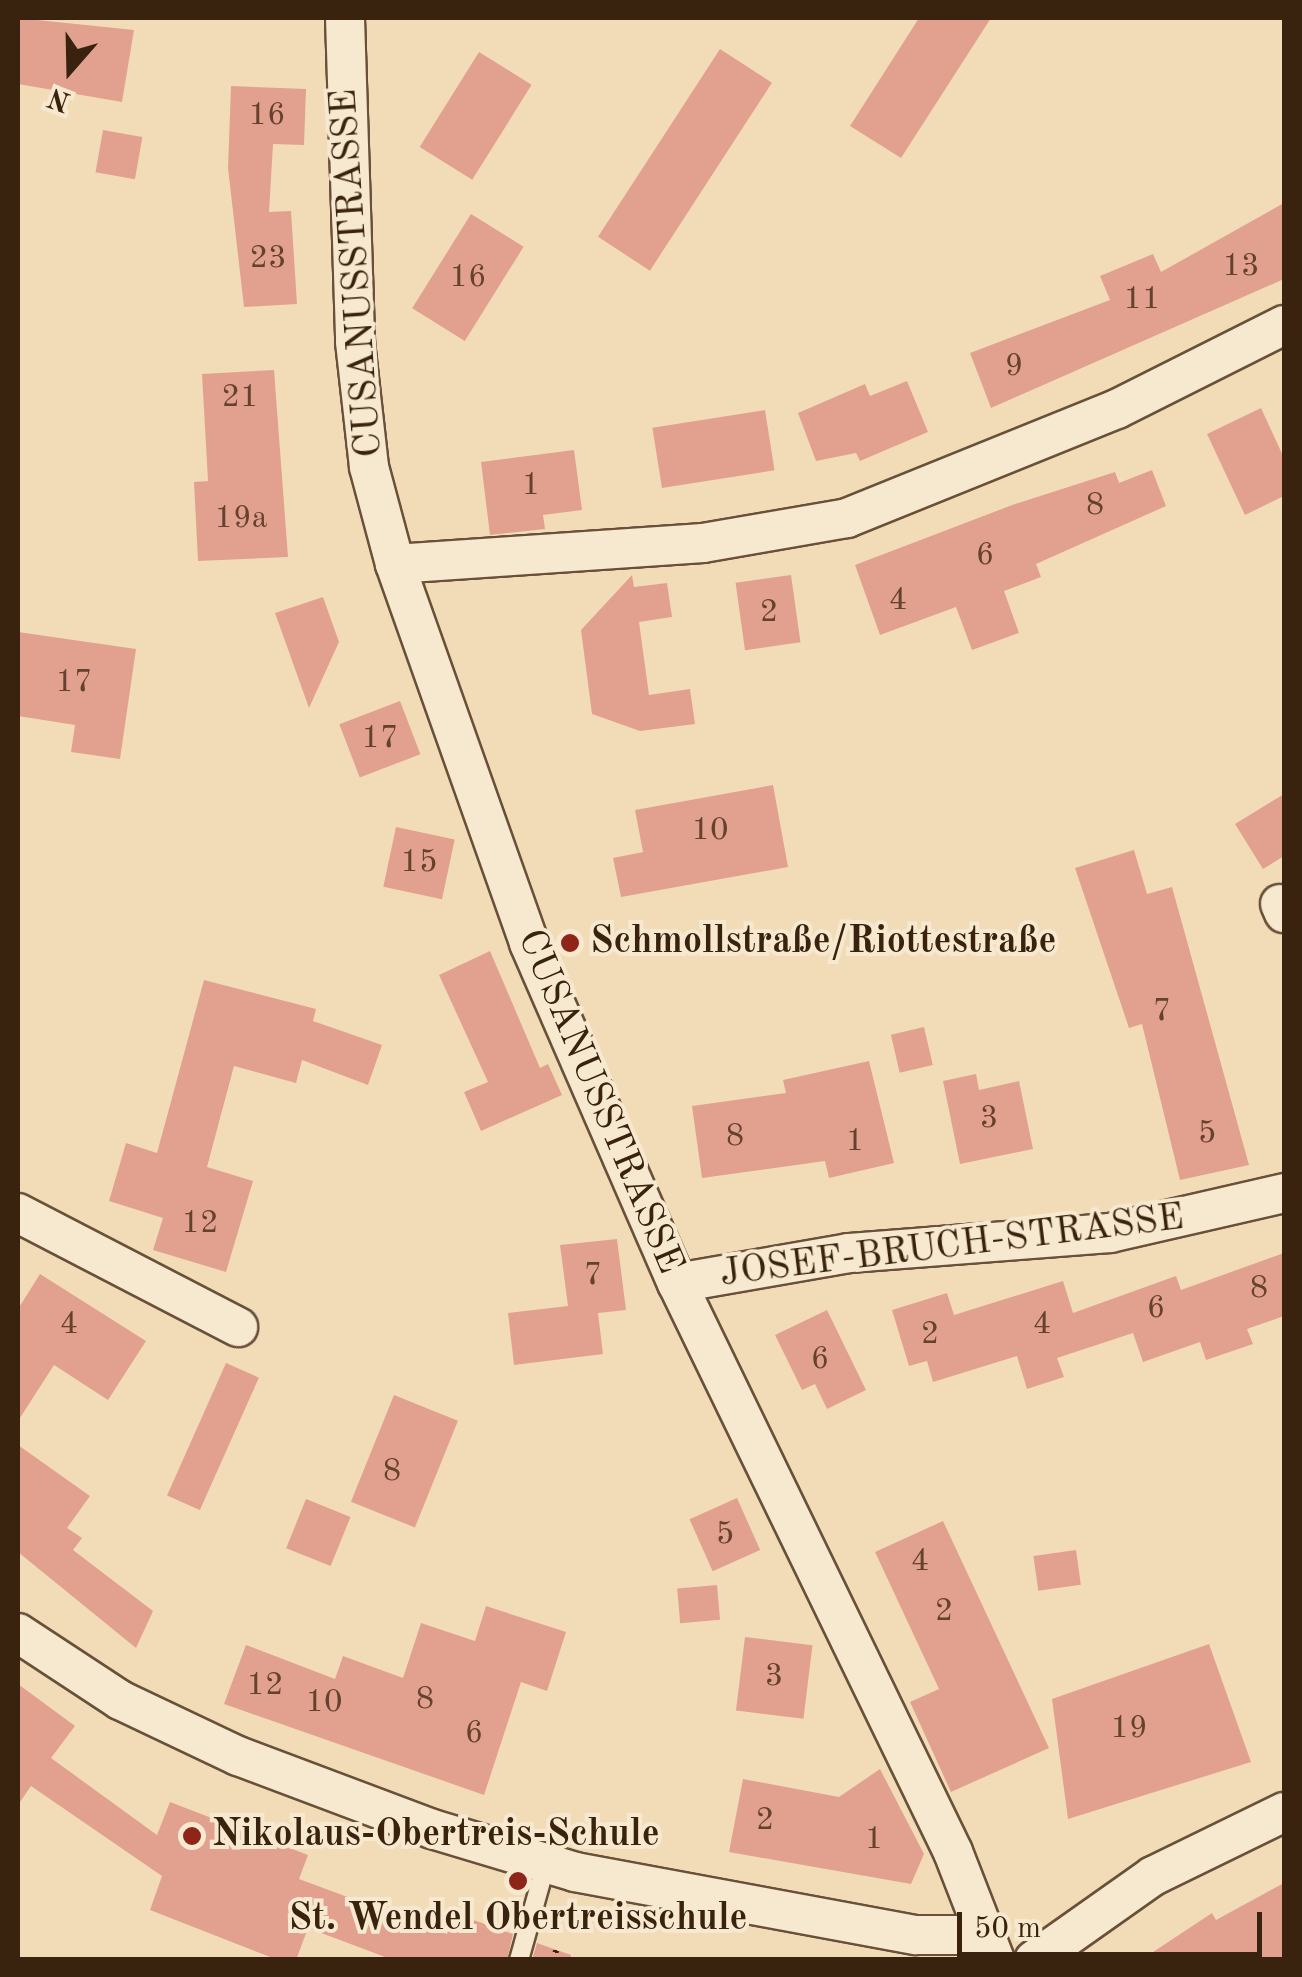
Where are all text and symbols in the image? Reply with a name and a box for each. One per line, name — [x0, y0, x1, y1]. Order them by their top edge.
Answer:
north arrow — [20, 20, 120, 120]
text: N — [45, 81, 75, 115]
street label: CUSANUSSTRASSE — [322, 87, 394, 459]
house number: 16 — [248, 97, 286, 135]
house number: 23 — [249, 240, 287, 278]
house number: 13 — [1222, 248, 1260, 286]
house number: 16 — [449, 259, 487, 297]
house number: 11 — [1123, 281, 1161, 319]
house number: 9 — [1005, 348, 1023, 386]
house number: 21 — [221, 379, 259, 417]
house number: 1 — [522, 467, 540, 505]
house number: 8 — [1086, 487, 1104, 525]
house number: 19a — [215, 500, 267, 538]
house number: 6 — [976, 537, 994, 575]
house number: 4 — [889, 582, 907, 620]
house number: 2 — [760, 594, 778, 632]
house number: 17 — [55, 664, 93, 702]
house number: 17 — [361, 720, 399, 758]
house number: 10 — [691, 812, 729, 850]
house number: 15 — [400, 844, 438, 882]
place label: Schmollstraße/Riottestraße — [590, 920, 1056, 966]
street label: CUSANUSSTRASSE — [506, 923, 692, 1281]
marker: Schmollstraße/Riottestraße — [559, 932, 581, 954]
house number: 7 — [1153, 993, 1171, 1031]
house number: 3 — [980, 1100, 998, 1138]
house number: 5 — [1198, 1115, 1216, 1153]
house number: 8 — [726, 1118, 744, 1156]
house number: 1 — [846, 1123, 864, 1161]
street label: JOSEF-BRUCH-STRASSE — [717, 1196, 1187, 1298]
house number: 12 — [181, 1205, 219, 1243]
house number: 7 — [584, 1257, 602, 1295]
house number: 8 — [1250, 1270, 1268, 1308]
house number: 6 — [1147, 1290, 1165, 1328]
house number: 4 — [60, 1306, 78, 1344]
house number: 4 — [1033, 1306, 1051, 1344]
house number: 2 — [921, 1316, 939, 1354]
house number: 6 — [811, 1341, 829, 1379]
house number: 8 — [383, 1453, 401, 1491]
house number: 5 — [716, 1516, 734, 1554]
house number: 4 — [911, 1543, 929, 1581]
house number: 2 — [935, 1593, 953, 1631]
house number: 3 — [765, 1658, 783, 1696]
house number: 12 — [246, 1667, 284, 1705]
house number: 8 — [416, 1681, 434, 1719]
house number: 10 — [305, 1684, 343, 1722]
house number: 19 — [1110, 1710, 1148, 1748]
house number: 6 — [465, 1715, 483, 1753]
house number: 2 — [756, 1802, 774, 1840]
place label: Nikolaus-Obertreis-Schule — [212, 1813, 660, 1859]
house number: 1 — [865, 1821, 883, 1859]
marker: Nikolaus-Obertreis-Schule — [181, 1825, 203, 1847]
marker: St. Wendel Obertreisschule — [507, 1870, 529, 1892]
scale bar — [962, 1892, 1267, 1954]
place label: St. Wendel Obertreisschule — [288, 1897, 748, 1943]
text: 50 m — [974, 1914, 1041, 1944]

